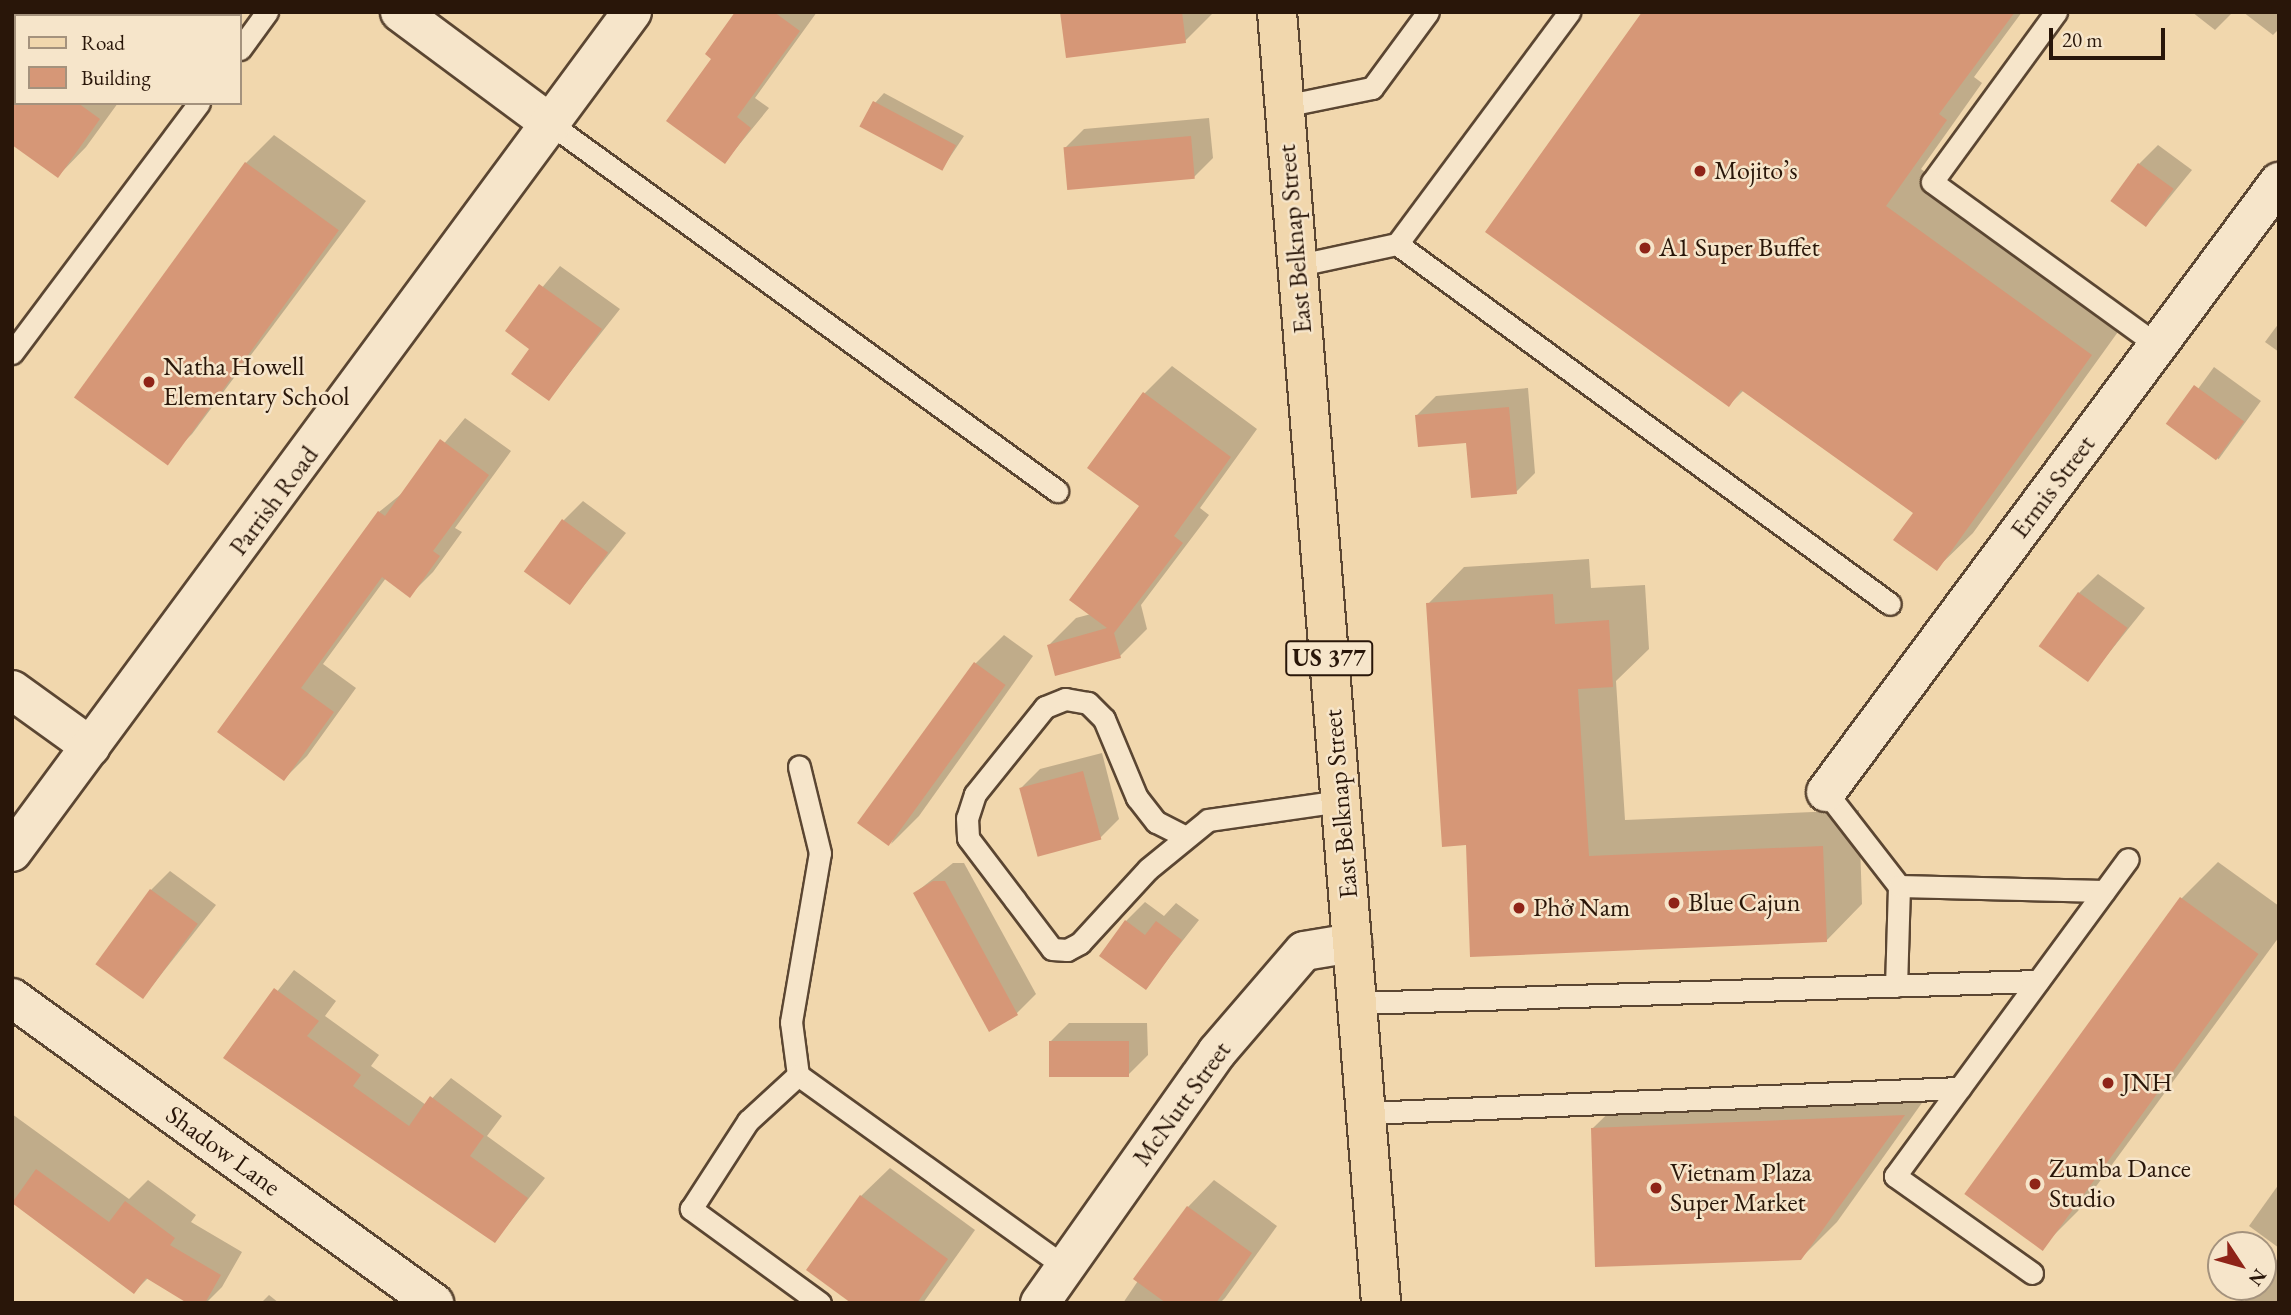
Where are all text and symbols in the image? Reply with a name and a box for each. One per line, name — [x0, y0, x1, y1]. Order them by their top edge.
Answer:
legend — [14, 14, 242, 105]
scale bar — [2053, 14, 2168, 58]
text: 20 m — [2062, 26, 2103, 53]
text: Road — [81, 29, 125, 56]
text: Building — [81, 64, 151, 91]
street label: East Belknap Street — [1271, 143, 1319, 335]
place label: Mojito’s — [1714, 155, 1798, 187]
marker: Mojito’s — [1692, 163, 1708, 179]
place label: A1 Super Buffet — [1659, 232, 1820, 264]
marker: A1 Super Buffet — [1637, 240, 1653, 256]
place label: Natha Howell Elementary School — [163, 351, 350, 412]
marker: Natha Howell Elementary School — [141, 374, 157, 390]
street label: Ermis Street — [2004, 429, 2102, 545]
street label: Parrish Road — [223, 440, 325, 562]
road number: US 377 — [1284, 638, 1374, 678]
street label: East Belknap Street — [1317, 708, 1365, 900]
place label: Blue Cajun — [1688, 887, 1800, 919]
place label: Phở Nam — [1533, 892, 1630, 924]
marker: Blue Cajun — [1666, 895, 1682, 911]
marker: Phở Nam — [1511, 900, 1527, 916]
street label: McNutt Street — [1126, 1036, 1238, 1172]
place label: JNH — [2122, 1067, 2172, 1099]
marker: JNH — [2100, 1075, 2116, 1091]
street label: Shadow Lane — [160, 1099, 286, 1203]
place label: Zumba Dance Studio — [2049, 1153, 2191, 1214]
place label: Vietnam Plaza Super Market — [1670, 1157, 1812, 1218]
marker: Zumba Dance Studio — [2027, 1176, 2043, 1192]
marker: Vietnam Plaza Super Market — [1648, 1180, 1664, 1196]
north arrow — [2207, 1231, 2277, 1301]
text: N — [2243, 1264, 2272, 1291]

